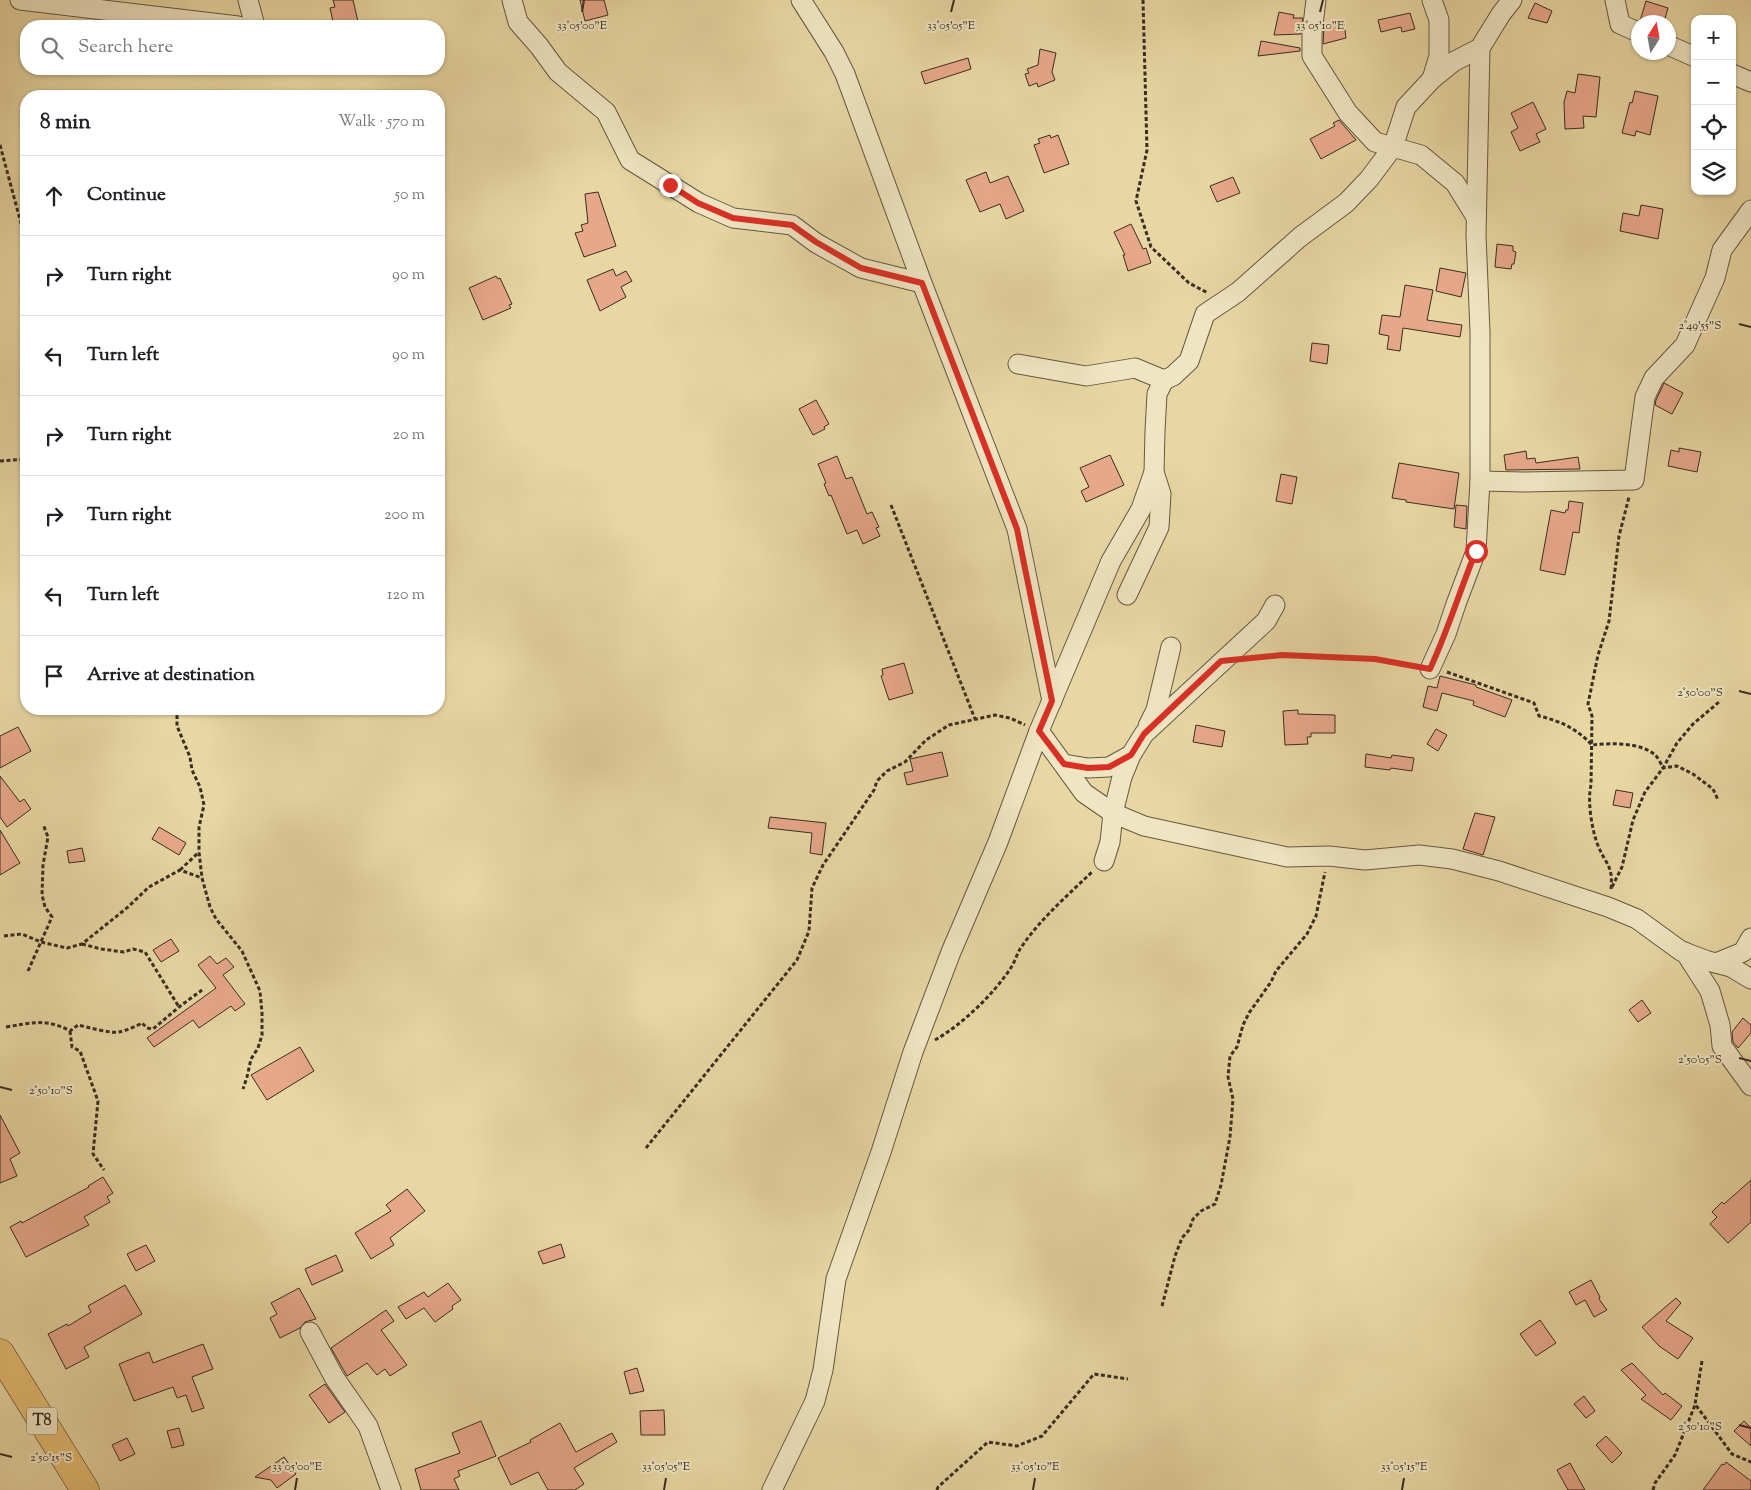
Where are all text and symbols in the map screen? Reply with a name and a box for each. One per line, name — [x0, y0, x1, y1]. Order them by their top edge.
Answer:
north arrow — [1631, 15, 1676, 60]
map controls — [1691, 15, 1736, 195]
button: + — [1691, 15, 1736, 60]
text: 33°05'00"E — [557, 17, 608, 35]
text: 33°05'05"E — [927, 17, 976, 35]
text: 33°05'10"E — [1296, 17, 1345, 35]
search box — [20, 20, 445, 75]
icon: search — [38, 34, 66, 62]
text: Search here — [78, 34, 173, 61]
button: − — [1691, 60, 1736, 105]
button: locate — [1691, 105, 1736, 150]
text: 8 min — [40, 108, 91, 138]
text: Walk · 570 m — [338, 111, 425, 134]
button: layers — [1691, 150, 1736, 195]
route end — [659, 174, 682, 197]
icon: ahead — [40, 182, 68, 210]
text: Continue — [87, 182, 166, 209]
text: 50 m — [394, 184, 425, 207]
icon: right — [40, 262, 68, 290]
text: Turn right — [87, 262, 171, 289]
text: 90 m — [392, 264, 425, 287]
text: 2°49'55"S — [1679, 317, 1721, 335]
icon: left — [40, 342, 68, 370]
text: Turn left — [87, 342, 159, 369]
text: 90 m — [392, 344, 425, 367]
icon: right — [40, 422, 68, 450]
text: Turn right — [87, 422, 171, 449]
text: 20 m — [392, 424, 425, 447]
icon: right — [40, 502, 68, 530]
text: Turn right — [87, 502, 171, 529]
text: 200 m — [384, 504, 425, 527]
route start — [1465, 540, 1488, 563]
icon: left — [40, 582, 68, 610]
text: Turn left — [87, 582, 159, 609]
text: 120 m — [387, 584, 425, 607]
icon: arrive — [40, 662, 68, 690]
text: Arrive at destination — [87, 662, 255, 689]
text: 2°50'00"S — [1677, 684, 1723, 702]
text: 2°50'05"S — [1678, 1051, 1722, 1069]
text: 2°50'10"S — [29, 1082, 73, 1100]
road number: T8 — [27, 1408, 57, 1434]
text: 2°50'10"S — [1678, 1418, 1722, 1436]
text: 2°50'15"S — [30, 1449, 72, 1467]
text: 33°05'00"E — [272, 1458, 323, 1476]
text: 33°05'05"E — [642, 1458, 691, 1476]
text: 33°05'10"E — [1011, 1458, 1060, 1476]
text: 33°05'15"E — [1381, 1458, 1428, 1476]

